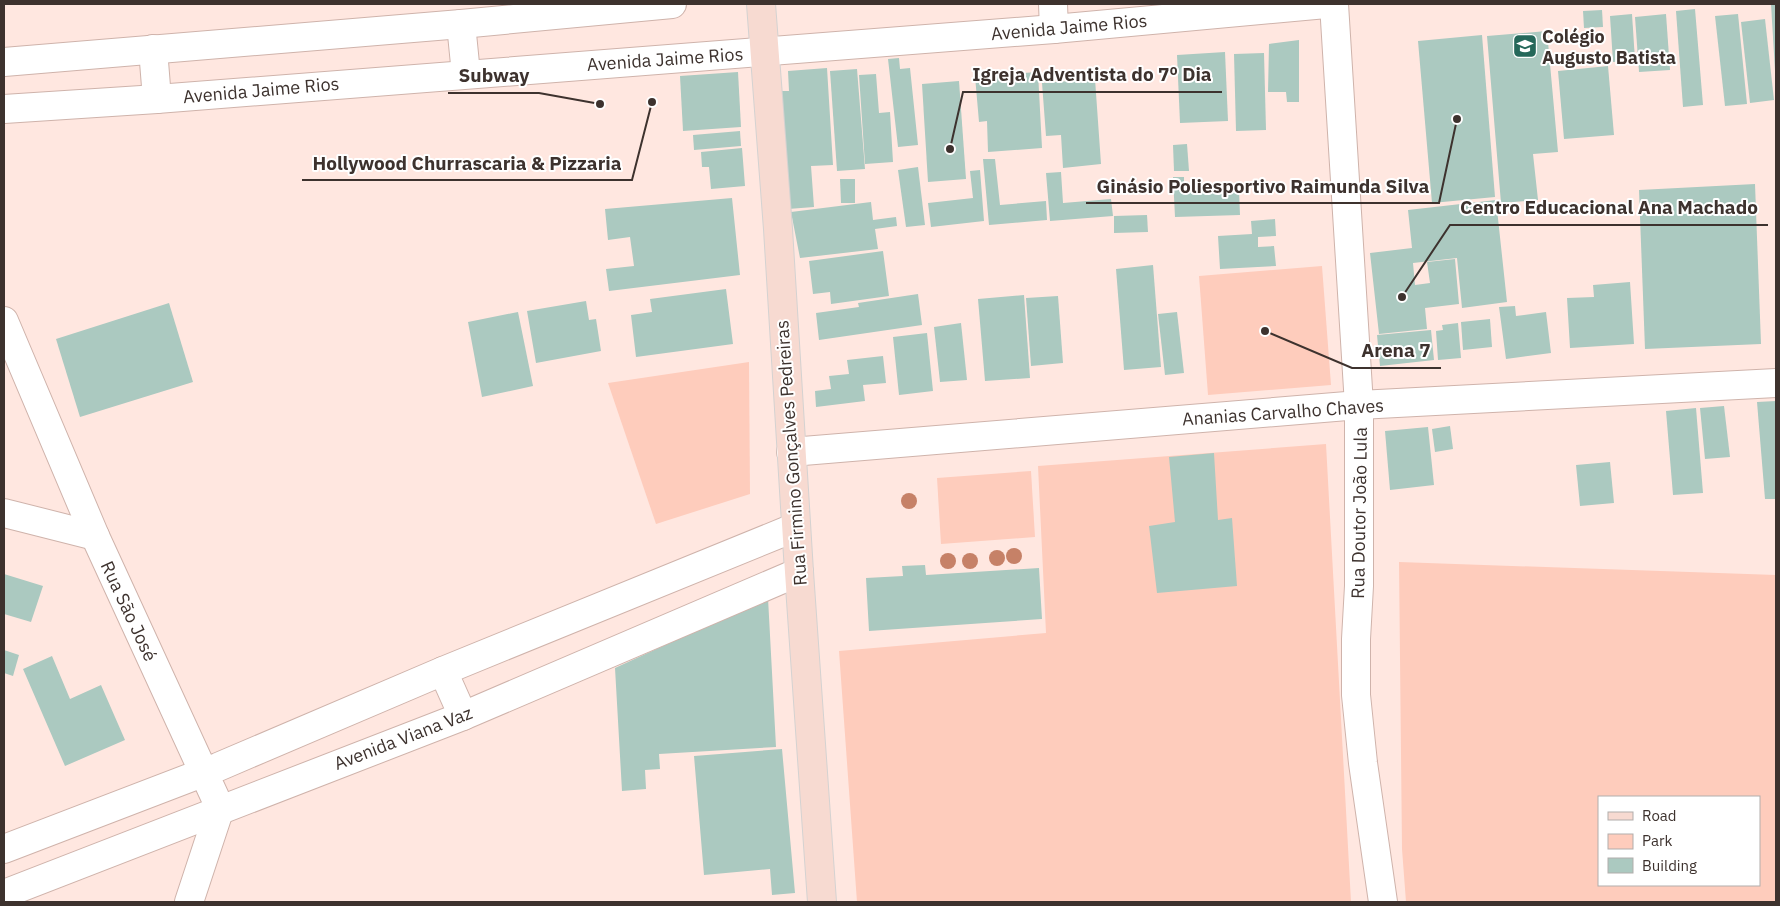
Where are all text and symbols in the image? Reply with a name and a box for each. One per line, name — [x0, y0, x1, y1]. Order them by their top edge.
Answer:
street label: Avenida Jaime Rios — [990, 9, 1148, 45]
place label: Colégio Augusto Batista — [1542, 25, 1676, 69]
school or university icon: Colégio Augusto Batista — [1512, 33, 1538, 59]
street label: Avenida Jaime Rios — [586, 42, 744, 76]
callout: Igreja Adventista do 7º Dia — [963, 58, 1222, 92]
callout: Subway — [448, 59, 539, 93]
text: Igreja Adventista do 7º Dia — [972, 62, 1212, 86]
text: Subway — [458, 63, 530, 87]
street label: Avenida Jaime Rios — [182, 72, 340, 108]
callout: Hollywood Churrascaria & Pizzaria — [302, 146, 632, 180]
text: Hollywood Churrascaria & Pizzaria — [312, 151, 622, 175]
callout: Ginásio Poliesportivo Raimunda Silva — [1086, 169, 1439, 203]
text: Ginásio Poliesportivo Raimunda Silva — [1097, 174, 1430, 198]
callout: Centro Educacional Ana Machado — [1450, 191, 1768, 225]
text: Centro Educacional Ana Machado — [1460, 195, 1758, 219]
street label: Rua Firmino Gonçalves Pedreiras — [770, 320, 812, 586]
callout: Arena 7 — [1352, 334, 1441, 368]
text: Arena 7 — [1361, 338, 1431, 362]
street label: Ananias Carvalho Chaves — [1181, 393, 1385, 431]
street label: Rua Doutor João Lula — [1346, 426, 1372, 599]
street label: Rua São José — [96, 557, 162, 665]
street label: Avenida Viana Vaz — [331, 701, 475, 775]
legend — [1598, 796, 1760, 886]
text: Road — [1642, 806, 1677, 825]
text: Park — [1642, 831, 1672, 850]
text: Building — [1642, 856, 1697, 875]

